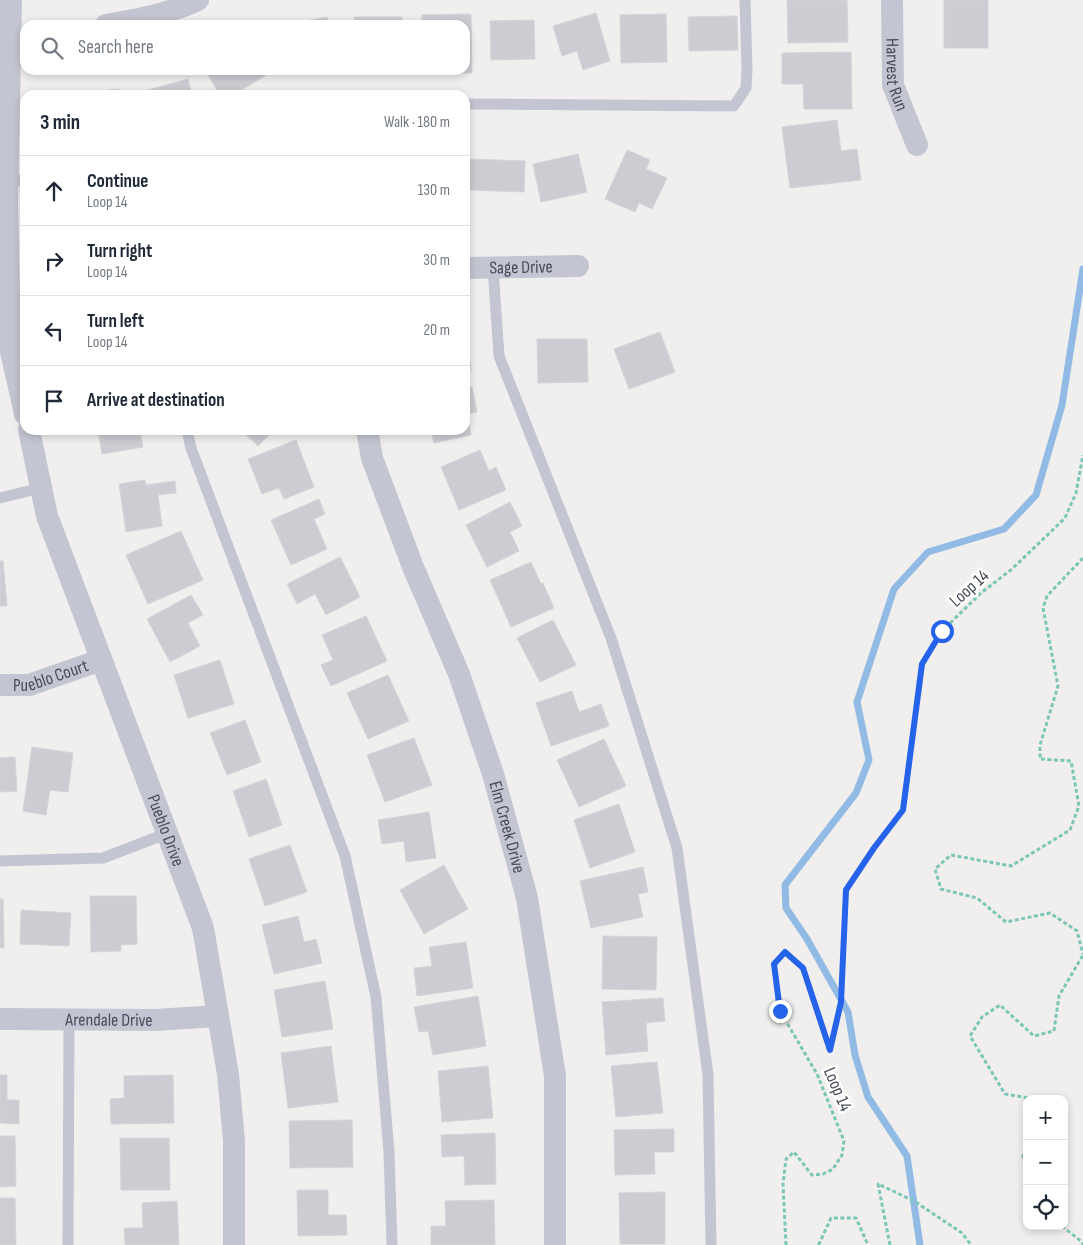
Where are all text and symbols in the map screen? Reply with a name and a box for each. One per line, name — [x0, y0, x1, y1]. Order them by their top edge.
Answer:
search box — [20, 20, 470, 75]
icon: search — [38, 34, 66, 62]
text: Search here — [78, 36, 154, 59]
street label: Harvest Run — [881, 38, 912, 114]
text: 3 min — [40, 110, 80, 135]
text: Walk · 180 m — [384, 113, 450, 132]
text: Continue — [87, 170, 148, 193]
icon: ahead — [40, 177, 68, 205]
text: 130 m — [418, 181, 450, 200]
text: Loop 14 — [87, 193, 127, 212]
text: Turn right — [87, 240, 152, 263]
icon: right — [40, 247, 68, 275]
text: 30 m — [423, 251, 450, 270]
street label: Sage Drive — [489, 256, 553, 279]
text: Loop 14 — [87, 263, 127, 282]
text: Turn left — [87, 310, 144, 333]
icon: left — [40, 317, 68, 345]
text: 20 m — [423, 321, 450, 340]
text: Loop 14 — [87, 333, 127, 352]
icon: arrive — [40, 387, 68, 415]
text: Arrive at destination — [87, 389, 225, 412]
street label: Loop 14 — [945, 565, 994, 611]
route start — [931, 620, 954, 643]
street label: Pueblo Court — [13, 655, 92, 696]
street label: Elm Creek Drive — [484, 779, 530, 876]
street label: Pueblo Drive — [142, 792, 189, 869]
route end — [769, 1000, 792, 1023]
street label: Arendale Drive — [64, 1009, 153, 1031]
street label: Loop 14 — [819, 1064, 856, 1115]
map controls — [1023, 1095, 1068, 1230]
button: + — [1023, 1095, 1068, 1140]
button: − — [1023, 1140, 1068, 1185]
button: locate — [1023, 1185, 1068, 1230]

